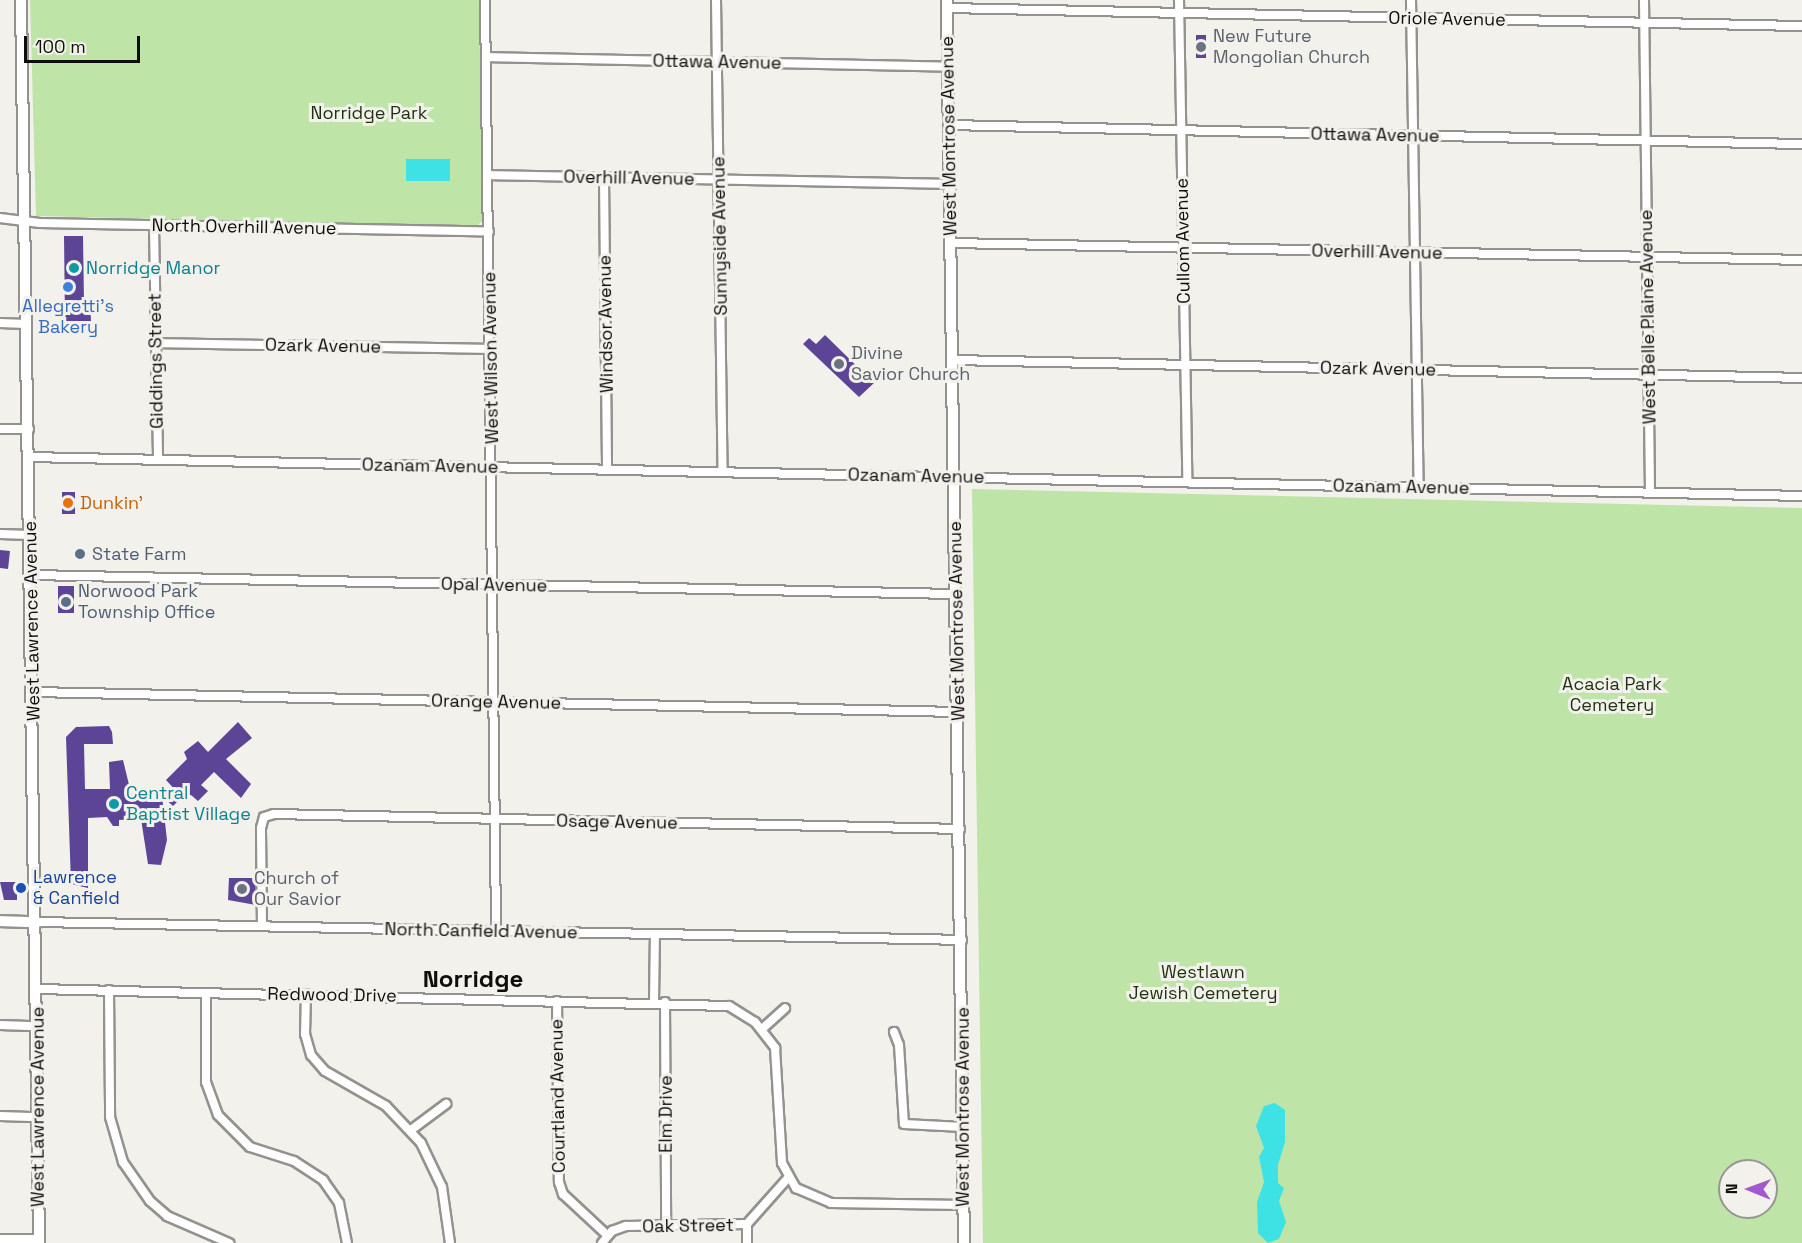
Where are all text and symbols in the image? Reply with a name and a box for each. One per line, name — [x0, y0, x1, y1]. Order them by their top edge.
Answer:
street label: Oriole Avenue — [1388, 7, 1506, 31]
scale bar — [27, 24, 142, 62]
place label: New Future Mongolian Church — [1213, 26, 1370, 68]
text: 100 m — [35, 35, 86, 58]
street label: West Montrose Avenue — [936, 36, 962, 236]
marker: New Future Mongolian Church — [1194, 40, 1208, 54]
street label: Ottawa Avenue — [652, 50, 782, 74]
park label: Norridge Park — [311, 102, 427, 124]
street label: Ottawa Avenue — [1310, 123, 1440, 147]
street label: Sunnyside Avenue — [708, 156, 732, 316]
street label: Overhill Avenue — [563, 166, 695, 190]
street label: Cullom Avenue — [1171, 178, 1195, 304]
street label: West Belle Plaine Avenue — [1635, 209, 1661, 425]
street label: North Overhill Avenue — [151, 215, 337, 239]
street label: Overhill Avenue — [1311, 240, 1443, 264]
street label: Windsor Avenue — [594, 255, 618, 393]
place label: Norridge Manor — [86, 257, 220, 279]
marker: Norridge Manor — [67, 261, 81, 275]
street label: West Wilson Avenue — [479, 271, 503, 445]
marker: Allegretti's Bakery — [61, 280, 75, 294]
street label: Giddings Street — [144, 293, 168, 429]
place label: Allegretti's Bakery — [22, 296, 114, 338]
street label: Ozark Avenue — [265, 334, 381, 358]
place label: Divine Savior Church — [851, 343, 970, 386]
marker: Divine Savior Church — [832, 357, 846, 371]
street label: Ozark Avenue — [1320, 357, 1436, 381]
street label: Ozanam Avenue — [361, 454, 499, 478]
street label: Ozanam Avenue — [847, 464, 985, 488]
street label: Ozanam Avenue — [1332, 475, 1470, 499]
place label: Dunkin' — [80, 492, 143, 514]
marker: Dunkin' — [61, 496, 75, 510]
street label: West Lawrence Avenue — [19, 521, 45, 721]
street label: West Montrose Avenue — [944, 521, 970, 721]
place label: State Farm — [92, 543, 186, 565]
marker: State Farm — [73, 547, 87, 561]
street label: Opal Avenue — [441, 573, 547, 597]
place label: Norwood Park Township Office — [78, 581, 215, 624]
marker: Norwood Park Township Office — [59, 595, 73, 609]
park label: Acacia Park Cemetery — [1562, 674, 1662, 716]
street label: Orange Avenue — [431, 690, 561, 714]
place label: Central Baptist Village — [126, 783, 251, 826]
marker: Central Baptist Village — [107, 797, 121, 811]
street label: Osage Avenue — [556, 810, 678, 834]
place label: Lawrence & Canfield — [33, 867, 120, 910]
place label: Church of Our Savior — [254, 868, 341, 910]
marker: Lawrence & Canfield — [14, 881, 28, 895]
marker: Church of Our Savior — [235, 882, 249, 896]
street label: North Canfield Avenue — [384, 919, 578, 943]
park label: Westlawn Jewish Cemetery — [1128, 962, 1278, 1004]
district label: Norridge — [423, 965, 523, 993]
street label: Redwood Drive — [267, 983, 397, 1007]
street label: West Lawrence Avenue — [27, 1007, 49, 1207]
street label: West Montrose Avenue — [952, 1007, 974, 1207]
street label: Courtland Avenue — [546, 1019, 570, 1173]
street label: Elm Drive — [655, 1075, 677, 1153]
north arrow — [1718, 1159, 1778, 1219]
text: N — [1721, 1183, 1742, 1194]
street label: Oak Street — [642, 1214, 734, 1238]

